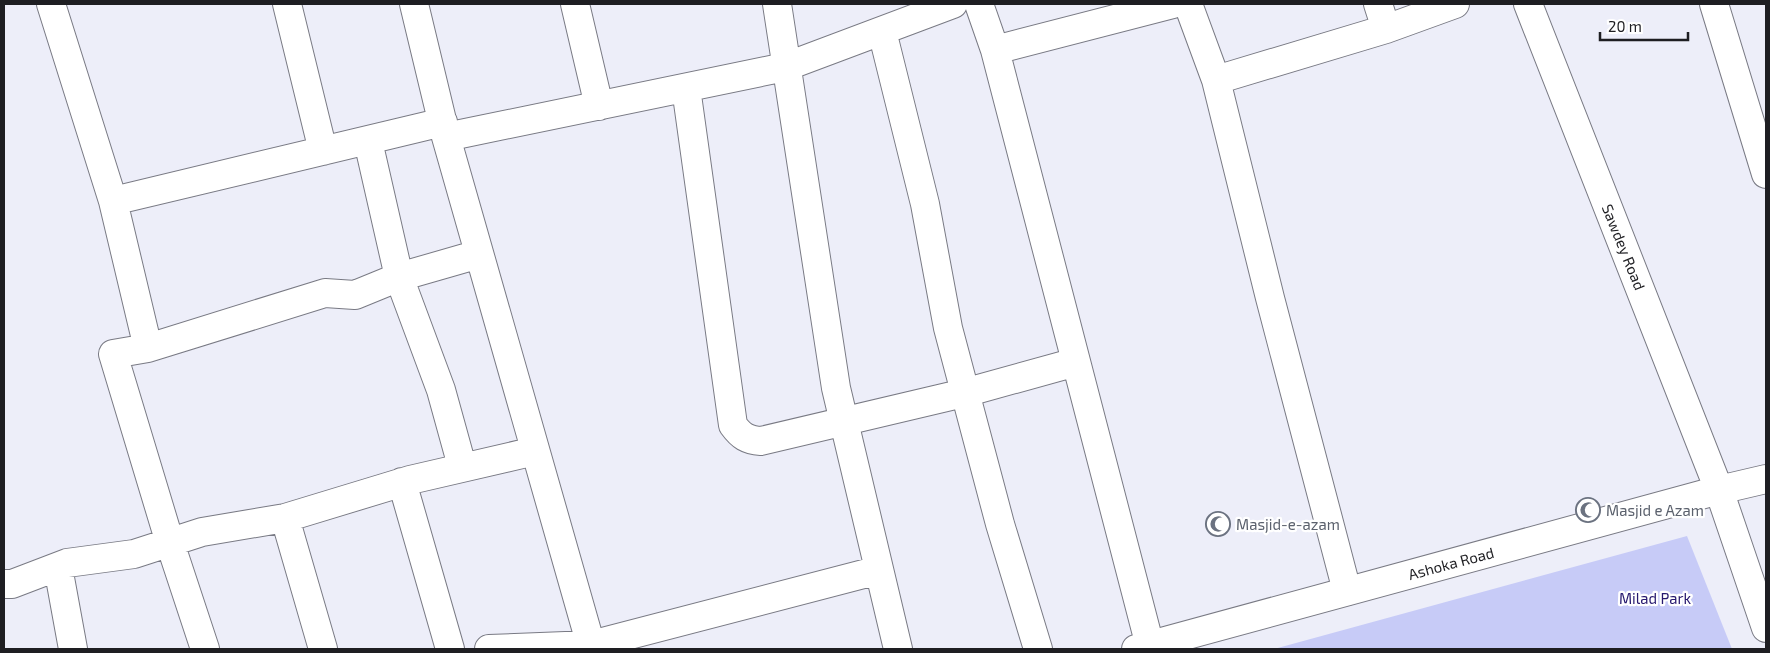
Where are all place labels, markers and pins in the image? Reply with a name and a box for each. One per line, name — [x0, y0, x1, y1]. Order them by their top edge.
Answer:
mosque icon: Masjid e Azam — [1575, 497, 1601, 523]
place label: Masjid e Azam — [1606, 501, 1704, 520]
mosque icon: Masjid-e-azam — [1205, 511, 1231, 537]
place label: Masjid-e-azam — [1236, 515, 1340, 534]

